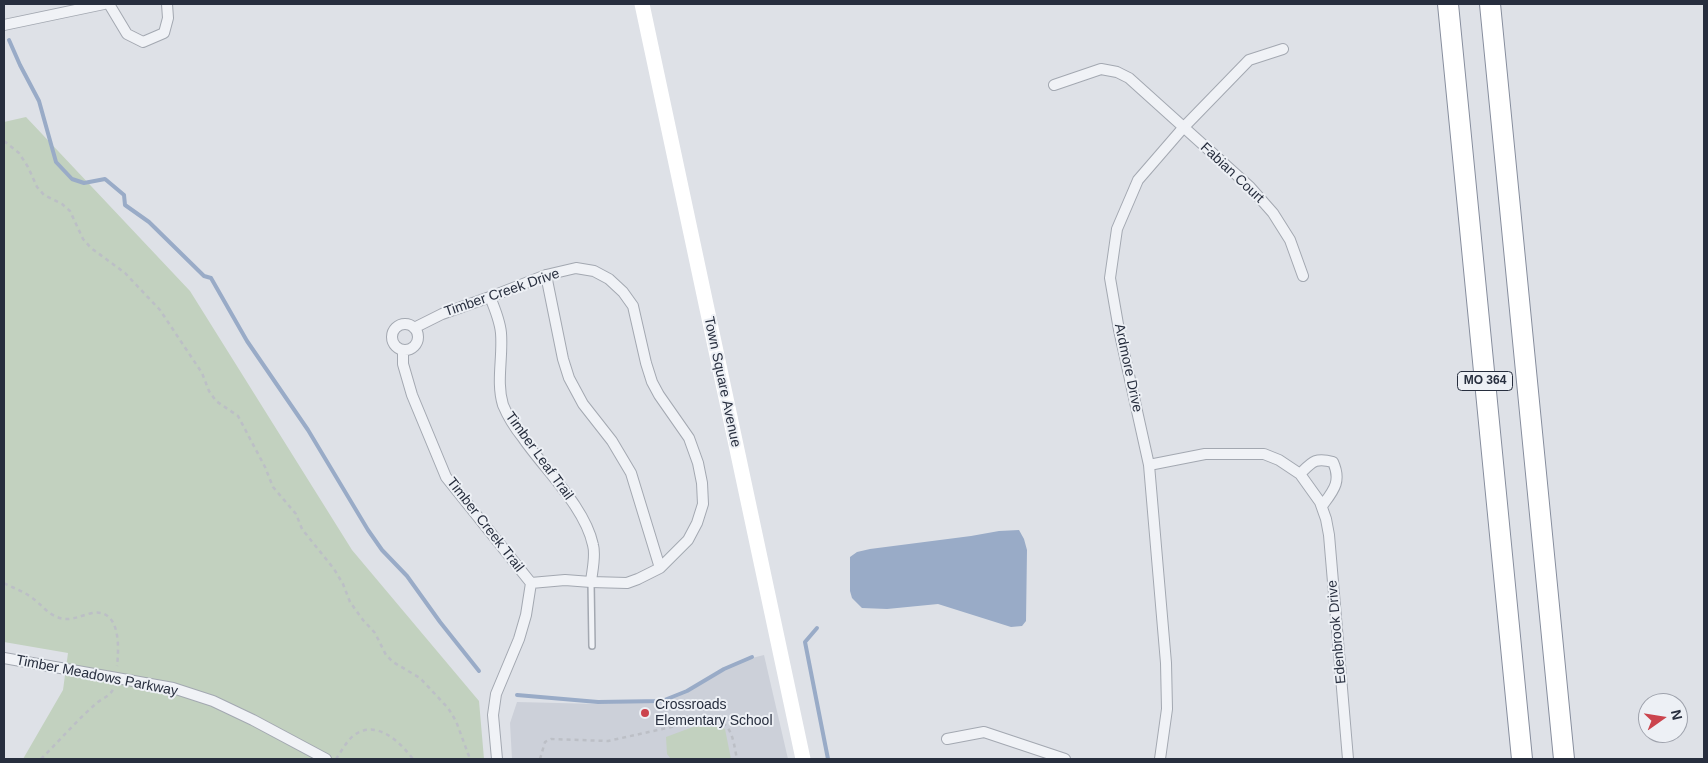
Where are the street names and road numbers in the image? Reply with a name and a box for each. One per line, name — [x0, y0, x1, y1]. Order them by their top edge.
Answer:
street label: Fabian Court — [1197, 139, 1267, 207]
street label: Timber Creek Drive — [442, 265, 562, 321]
street label: Town Square Avenue — [700, 315, 744, 449]
street label: Ardmore Drive — [1110, 322, 1146, 414]
road number: MO 364 — [1458, 372, 1512, 391]
street label: Timber Leaf Trail — [501, 409, 577, 503]
street label: Timber Creek Trail — [443, 475, 527, 575]
street label: Edenbrook Drive — [1324, 579, 1350, 685]
street label: Timber Meadows Parkway — [15, 652, 179, 700]

